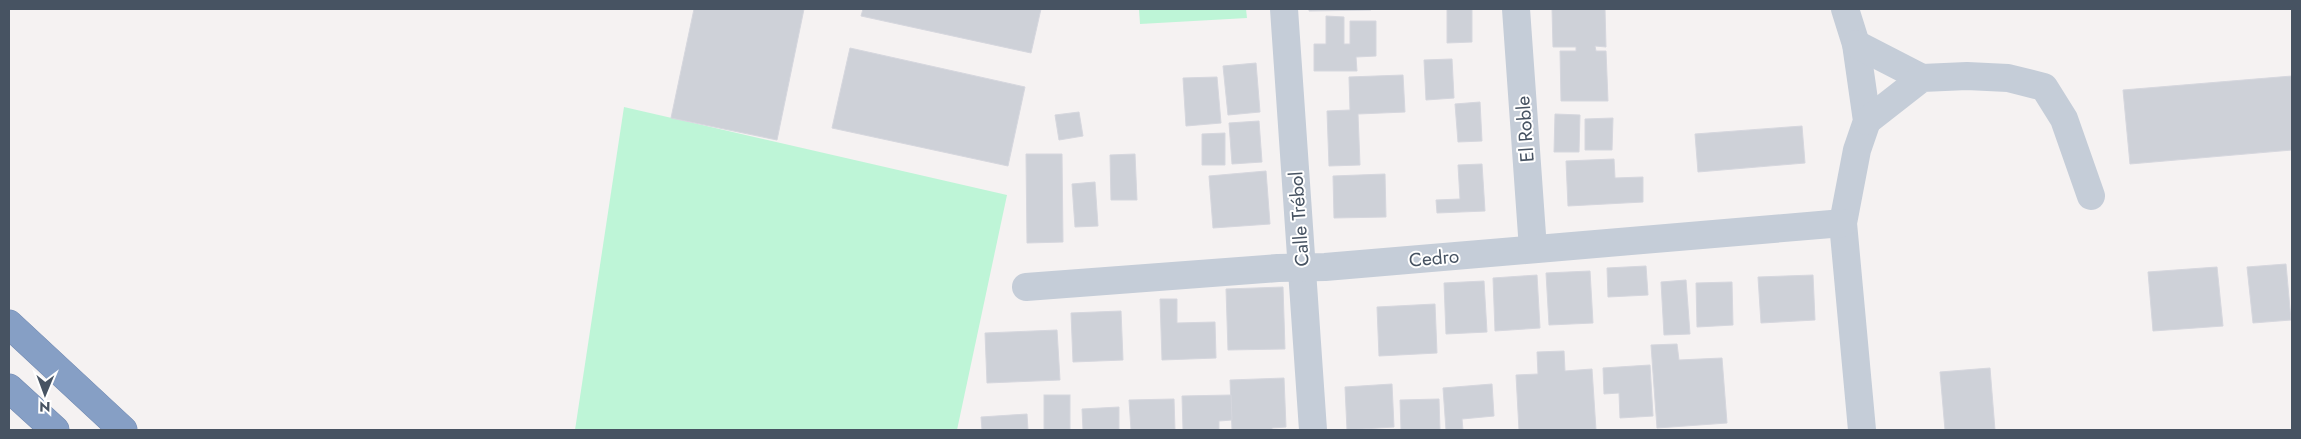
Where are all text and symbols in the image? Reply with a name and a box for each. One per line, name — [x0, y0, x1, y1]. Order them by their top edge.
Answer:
street label: El Roble — [1509, 95, 1541, 163]
street label: Calle Trébol — [1282, 171, 1316, 267]
street label: Cedro — [1408, 242, 1460, 274]
north arrow — [20, 369, 70, 419]
text: N — [39, 397, 51, 417]

